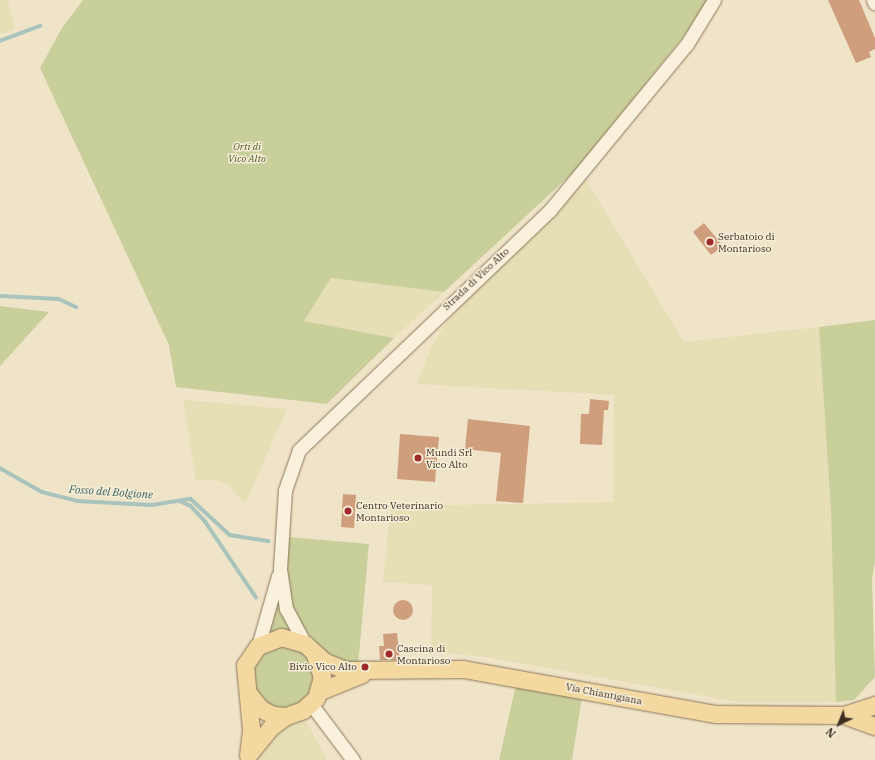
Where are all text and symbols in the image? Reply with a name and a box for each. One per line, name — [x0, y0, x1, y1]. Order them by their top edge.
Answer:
park label: Orti di Vico Alto — [228, 140, 266, 164]
place label: Serbatoio di Montarioso — [718, 230, 775, 254]
marker: Serbatoio di Montarioso — [705, 237, 715, 247]
street label: Strada di Vico Alto — [440, 245, 512, 313]
place label: Mundi Srl Vico Alto — [426, 446, 472, 470]
marker: Mundi Srl Vico Alto — [413, 453, 423, 463]
water label: Fosso del Bolgione — [69, 482, 153, 502]
place label: Centro Veterinario Montarioso — [356, 499, 443, 522]
marker: Centro Veterinario Montarioso — [343, 506, 353, 516]
place label: Cascina di Montarioso — [397, 642, 450, 666]
marker: Cascina di Montarioso — [384, 649, 394, 659]
place label: Bivio Vico Alto — [289, 661, 357, 673]
marker: Bivio Vico Alto — [360, 662, 370, 672]
street label: Via Chiantigiana — [565, 681, 643, 707]
north arrow — [819, 704, 859, 744]
text: N — [823, 725, 839, 741]

